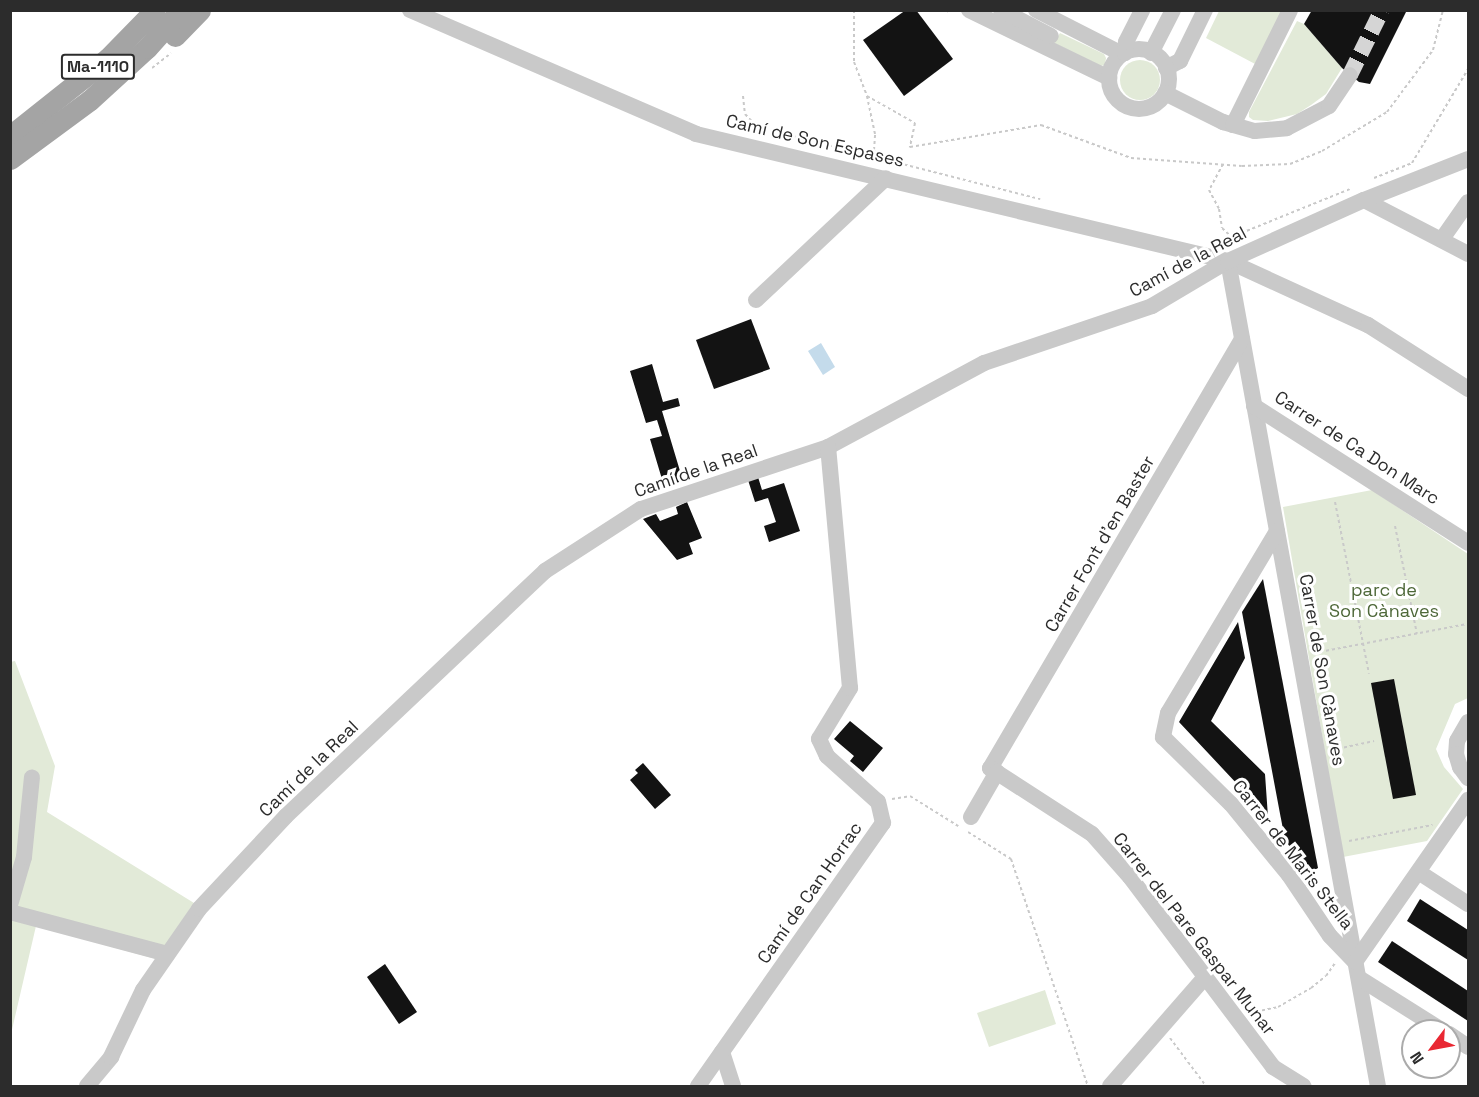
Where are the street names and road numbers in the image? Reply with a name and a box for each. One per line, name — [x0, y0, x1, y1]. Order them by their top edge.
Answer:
road number: Ma-1110 — [60, 54, 136, 80]
street label: Camí de Son Espases — [724, 110, 906, 172]
street label: Camí de la Real — [1126, 222, 1250, 302]
street label: Carrer de Ca Don Marc — [1270, 387, 1444, 509]
street label: Camí de la Real — [631, 440, 761, 502]
street label: Carrer Font d'en Baster — [1041, 452, 1159, 636]
street label: Carrer de Son Cànaves — [1295, 572, 1349, 768]
street label: Camí de la Real — [255, 716, 363, 822]
street label: Carrer de Maris Stella — [1228, 776, 1358, 934]
street label: Camí de Can Horrac — [753, 818, 867, 968]
street label: Carrer del Pare Gaspar Munar — [1108, 828, 1280, 1040]

